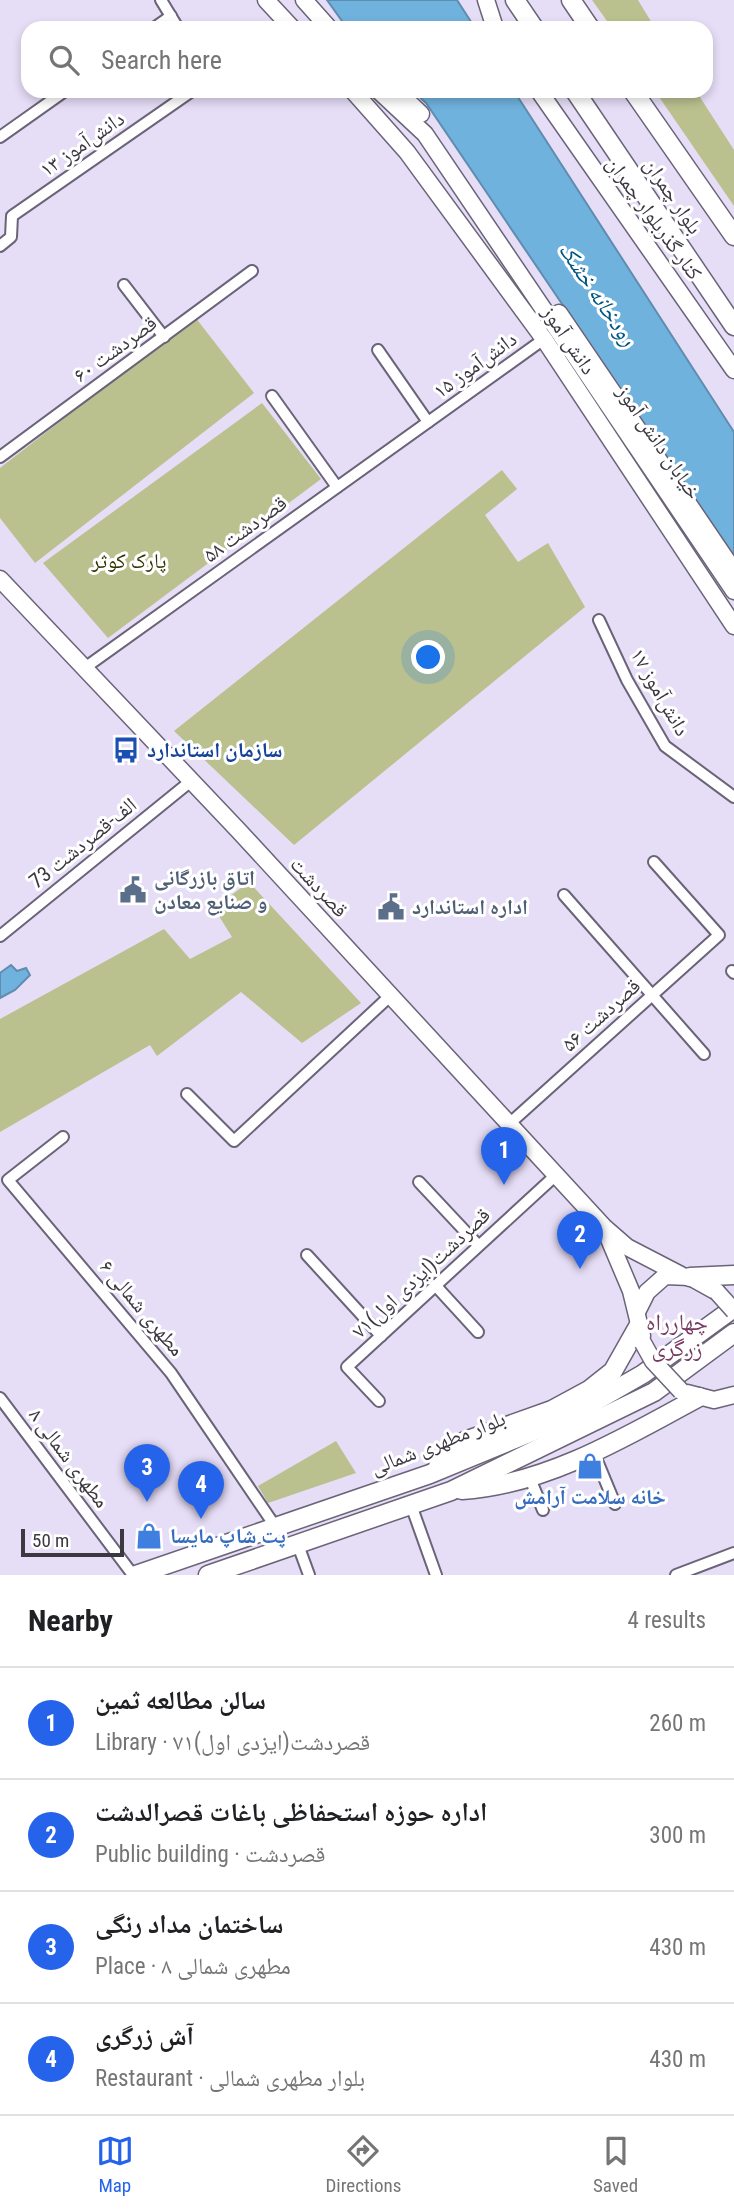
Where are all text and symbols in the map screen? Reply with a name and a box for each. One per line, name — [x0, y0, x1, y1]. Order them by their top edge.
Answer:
search box — [21, 21, 713, 98]
icon: search — [45, 41, 83, 79]
text: Search here — [101, 45, 222, 75]
street label: دانش‌آموز ۱۳ — [35, 106, 129, 182]
street label: کنار گذربلوار چمران — [601, 152, 707, 284]
street label: بلوار چمران — [639, 153, 707, 239]
water label: رودخانه خشک — [553, 237, 642, 351]
street label: دانش آموز — [536, 300, 601, 380]
street label: ۶۰ قصردشت — [69, 311, 161, 387]
street label: دانش‌آموز ۱۵ — [429, 327, 522, 404]
street label: خیابان دانش آموز — [611, 379, 706, 504]
street label: قصردشت ۵۸ — [199, 491, 291, 567]
park label: پارک کوثر — [91, 549, 166, 573]
your location — [411, 640, 445, 674]
street label: دانش‌آموز ۱۷ — [624, 644, 695, 741]
bus stop icon: سازمان استاندارد — [111, 735, 141, 765]
place label: سازمان استاندارد — [147, 738, 282, 762]
street label: 73 الف-قصردشت — [25, 793, 141, 893]
street label: قصردشت — [285, 852, 353, 922]
place label: اتاق بازرگانی و صنایع معادن — [154, 866, 267, 916]
public building icon: اتاق بازرگانی و صنایع معادن — [118, 875, 148, 905]
public building icon: اداره استاندارد — [376, 892, 406, 922]
place label: اداره استاندارد — [412, 895, 528, 919]
street label: ۵۶ قصردشت — [557, 974, 645, 1056]
pin: 1 — [481, 1127, 527, 1185]
street label: ۷۱قصردشت(ایزدی اول) — [347, 1203, 495, 1343]
pin: 2 — [557, 1211, 603, 1269]
street label: ۶ مطهری شمالی — [94, 1255, 189, 1362]
district label: چهارراه زرگری — [646, 1309, 708, 1362]
street label: ۸ مطهری شمالی — [23, 1404, 114, 1513]
street label: بلوار مطهرى شمالى — [367, 1406, 509, 1481]
pin: 3 — [124, 1444, 170, 1502]
shop icon: خانه سلامت آرامش — [575, 1451, 605, 1481]
pin: 4 — [178, 1461, 224, 1519]
place label: خانه سلامت آرامش — [514, 1485, 666, 1510]
shop icon: پت شاپ مایسا — [134, 1521, 164, 1551]
place label: پت شاپ مایسا — [170, 1524, 286, 1548]
scale bar — [21, 1526, 124, 1558]
text: 50 m — [32, 1529, 69, 1552]
text: Nearby — [28, 1603, 113, 1638]
text: 4 results — [628, 1607, 706, 1634]
text: سالن مطالعه ثمین — [95, 1685, 266, 1715]
text: 1 — [45, 1710, 57, 1737]
text: 260 m — [649, 1710, 706, 1737]
text: Library · ۷۱قصردشت(ایزدی اول) — [95, 1729, 370, 1756]
text: اداره حوزه استحفاظی باغات قصرالدشت — [95, 1797, 487, 1827]
text: 2 — [45, 1822, 57, 1849]
text: 300 m — [649, 1822, 706, 1849]
text: Public building · قصردشت — [95, 1841, 325, 1868]
text: ساختمان مداد رنگی — [95, 1909, 283, 1939]
text: 3 — [45, 1934, 57, 1961]
text: 430 m — [649, 1934, 706, 1961]
text: Place · ۸ مطهری شمالی — [95, 1953, 291, 1980]
text: آش زرگری — [95, 2021, 194, 2051]
text: 4 — [45, 2046, 57, 2073]
text: 430 m — [649, 2046, 706, 2073]
text: Restaurant · بلوار مطهرى شمالى — [95, 2065, 365, 2092]
tab: Map — [96, 2132, 134, 2197]
tab: Directions — [325, 2132, 401, 2197]
tab: Saved — [593, 2132, 638, 2197]

